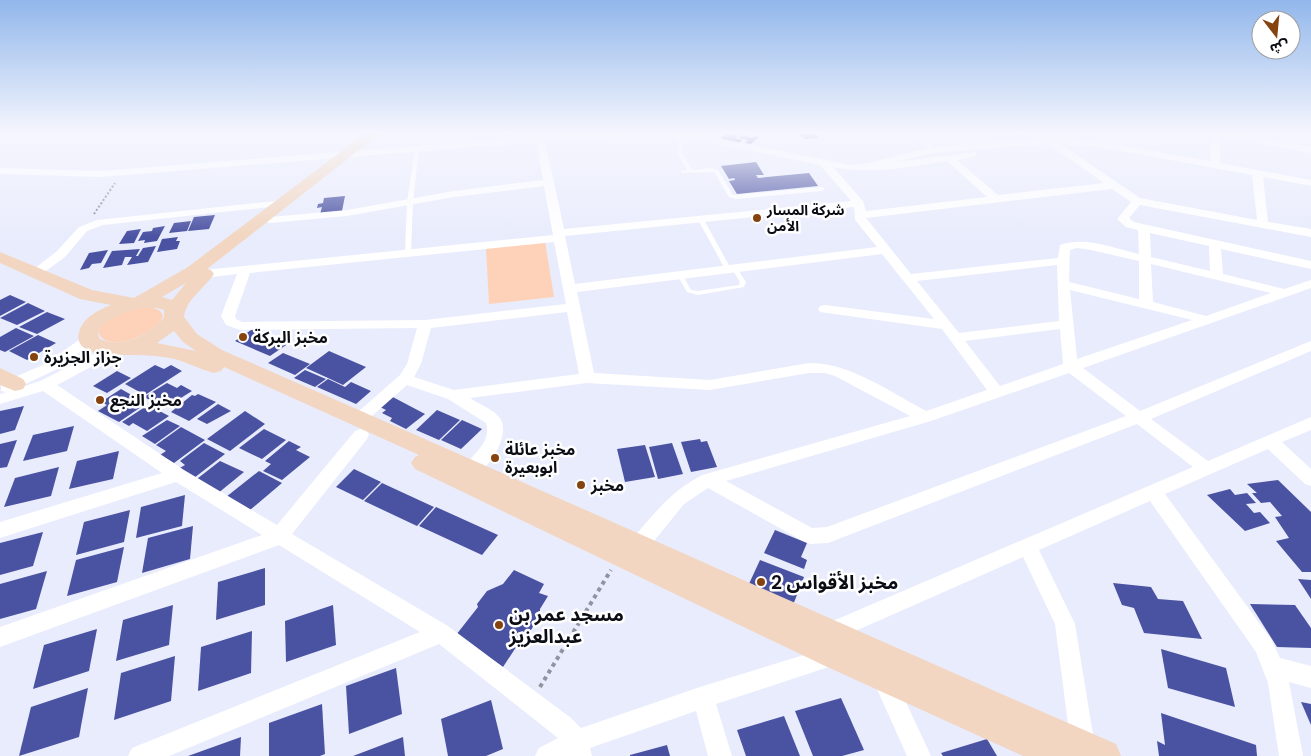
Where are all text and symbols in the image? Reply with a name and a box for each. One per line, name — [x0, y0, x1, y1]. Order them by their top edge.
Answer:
north arrow — [1251, 10, 1301, 60]
text: ش — [1268, 36, 1291, 59]
place label: شركة المسار الأمن — [766, 201, 845, 235]
marker: شركة المسار الأمن — [751, 212, 763, 224]
place label: مخبز البركة — [253, 327, 328, 348]
marker: مخبز البركة — [237, 331, 249, 343]
place label: جزاز الجزيرة — [44, 347, 122, 368]
marker: جزاز الجزيرة — [28, 351, 40, 363]
place label: مخبز النجع — [110, 390, 182, 413]
marker: مخبز النجع — [94, 394, 106, 406]
place label: مخبز عائلة ابوبعيرة — [505, 439, 575, 478]
marker: مخبز عائلة ابوبعيرة — [489, 452, 501, 464]
place label: مخبز — [590, 475, 624, 496]
marker: مخبز — [575, 479, 587, 491]
place label: مخبز الأقواس 2 — [771, 570, 898, 595]
marker: مخبز الأقواس 2 — [755, 576, 767, 588]
place label: مسجد عمر بن عبدالعزيز — [508, 602, 624, 649]
marker: مسجد عمر بن عبدالعزيز — [493, 619, 505, 631]

